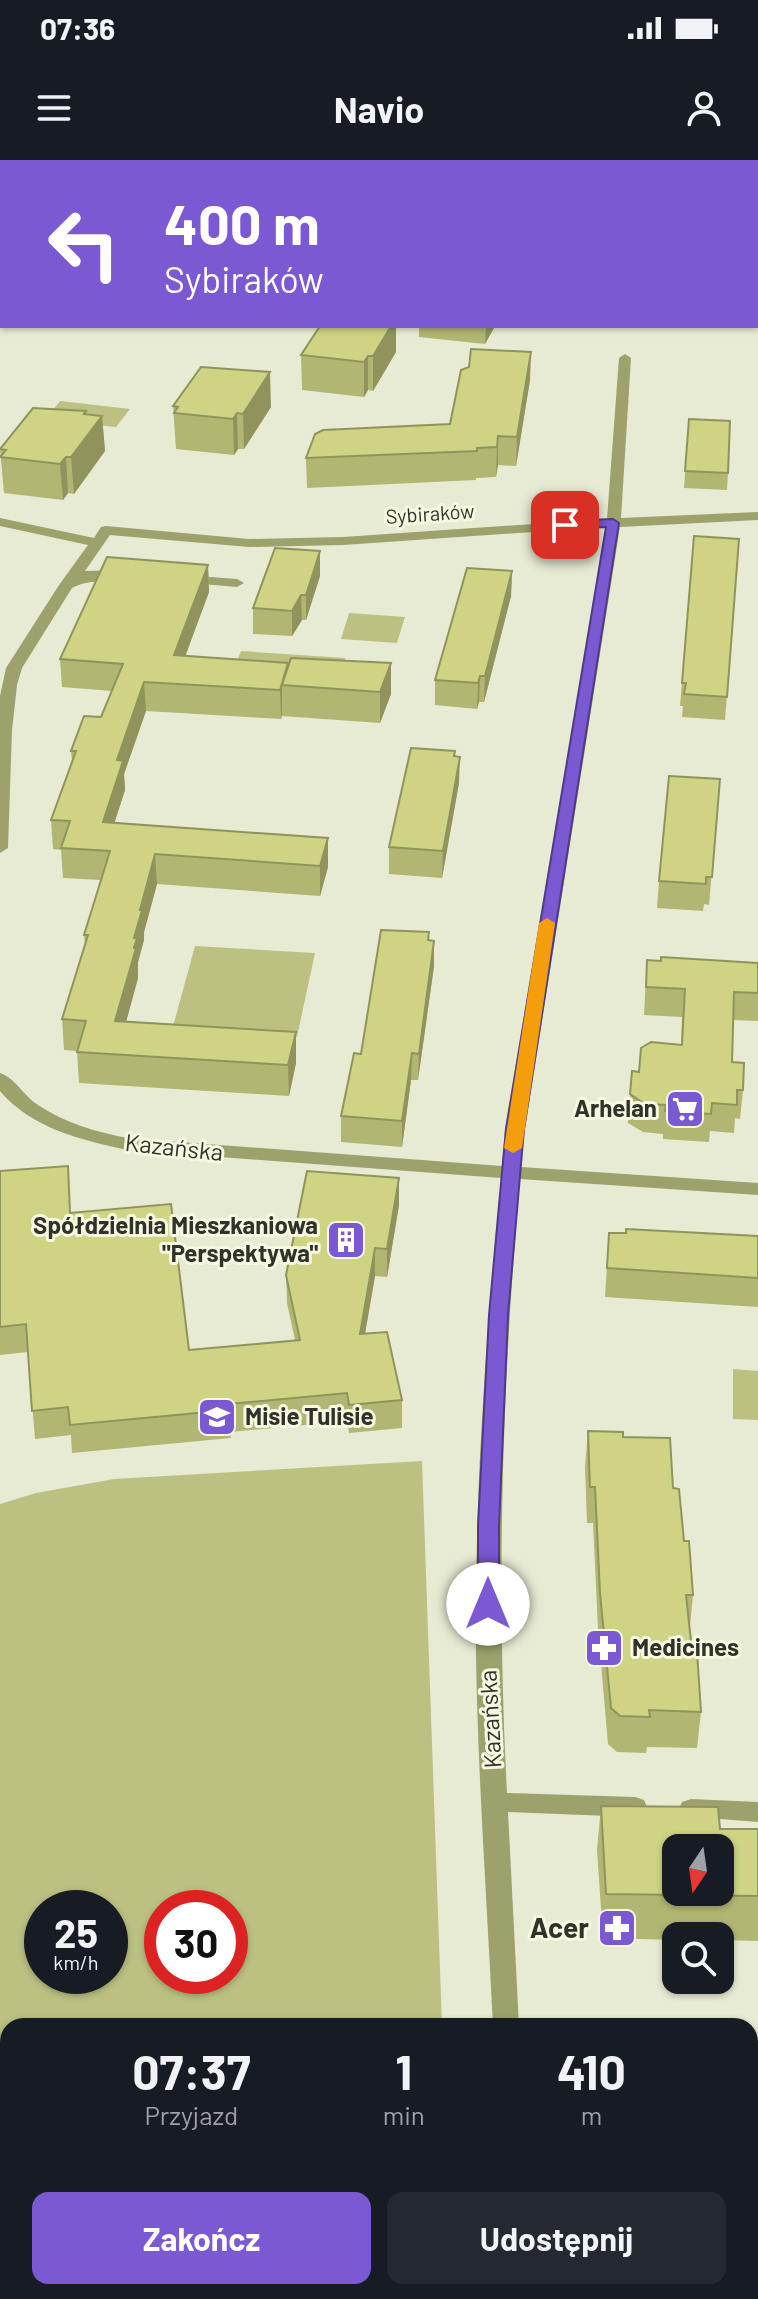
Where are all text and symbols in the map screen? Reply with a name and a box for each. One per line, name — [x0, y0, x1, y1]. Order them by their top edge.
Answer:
text: 07:36 — [40, 10, 115, 46]
icon: menu — [32, 86, 76, 130]
icon: person — [682, 86, 726, 130]
text: Navio — [334, 87, 424, 130]
text: 400 m — [164, 189, 320, 256]
icon: left — [32, 192, 136, 296]
text: Sybiraków — [164, 257, 324, 300]
pin — [531, 491, 599, 559]
street label: Sybiraków — [385, 498, 475, 528]
icon: arrive — [543, 503, 587, 547]
supermarket icon: Arhelan — [664, 1088, 706, 1130]
place label: Arhelan — [574, 1093, 657, 1122]
street label: Kazańska — [124, 1127, 225, 1166]
place label: Spółdzielnia Mieszkaniowa "Perspektywa" — [33, 1210, 318, 1267]
building icon: Spółdzielnia Mieszkaniowa "Perspektywa" — [325, 1219, 367, 1261]
school or university icon: Misie Tulisie — [196, 1396, 238, 1438]
place label: Misie Tulisie — [245, 1401, 374, 1430]
position arrow — [446, 1562, 530, 1646]
pharmacy icon: Medicines — [583, 1627, 625, 1669]
place label: Medicines — [632, 1632, 739, 1661]
street label: Kazańska — [472, 1669, 507, 1769]
north arrow — [662, 1834, 734, 1906]
map controls — [662, 1834, 734, 1994]
speed limit sign: 30 — [144, 1890, 248, 1994]
pharmacy icon: Acer — [596, 1907, 638, 1949]
text: 25 — [54, 1908, 98, 1956]
place label: Acer — [530, 1910, 589, 1944]
button: search — [662, 1922, 734, 1994]
text: km/h — [53, 1950, 99, 1974]
text: 07:37 — [132, 2042, 251, 2100]
text: 1 — [395, 2042, 412, 2100]
text: 410 — [557, 2042, 626, 2100]
text: Przyjazd — [144, 2099, 238, 2130]
text: min — [383, 2099, 425, 2130]
text: m — [581, 2099, 602, 2130]
button: Zakończ — [32, 2192, 371, 2284]
button: Udostępnij — [387, 2192, 726, 2284]

